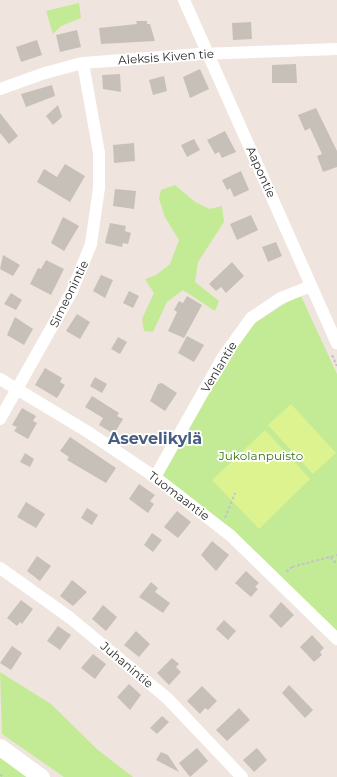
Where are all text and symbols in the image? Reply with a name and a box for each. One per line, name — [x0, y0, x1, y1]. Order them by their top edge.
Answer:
street label: Aleksis Kiven tie — [118, 46, 214, 68]
street label: Aapontie — [243, 144, 279, 200]
street label: Simeonintie — [47, 258, 91, 330]
street label: Venlantie — [198, 339, 240, 395]
district label: Asevelikylä — [108, 429, 202, 449]
park label: Jukolanpuisto — [219, 449, 303, 463]
street label: Tuomaantie — [146, 468, 212, 524]
street label: Juhanintie — [98, 639, 156, 691]

